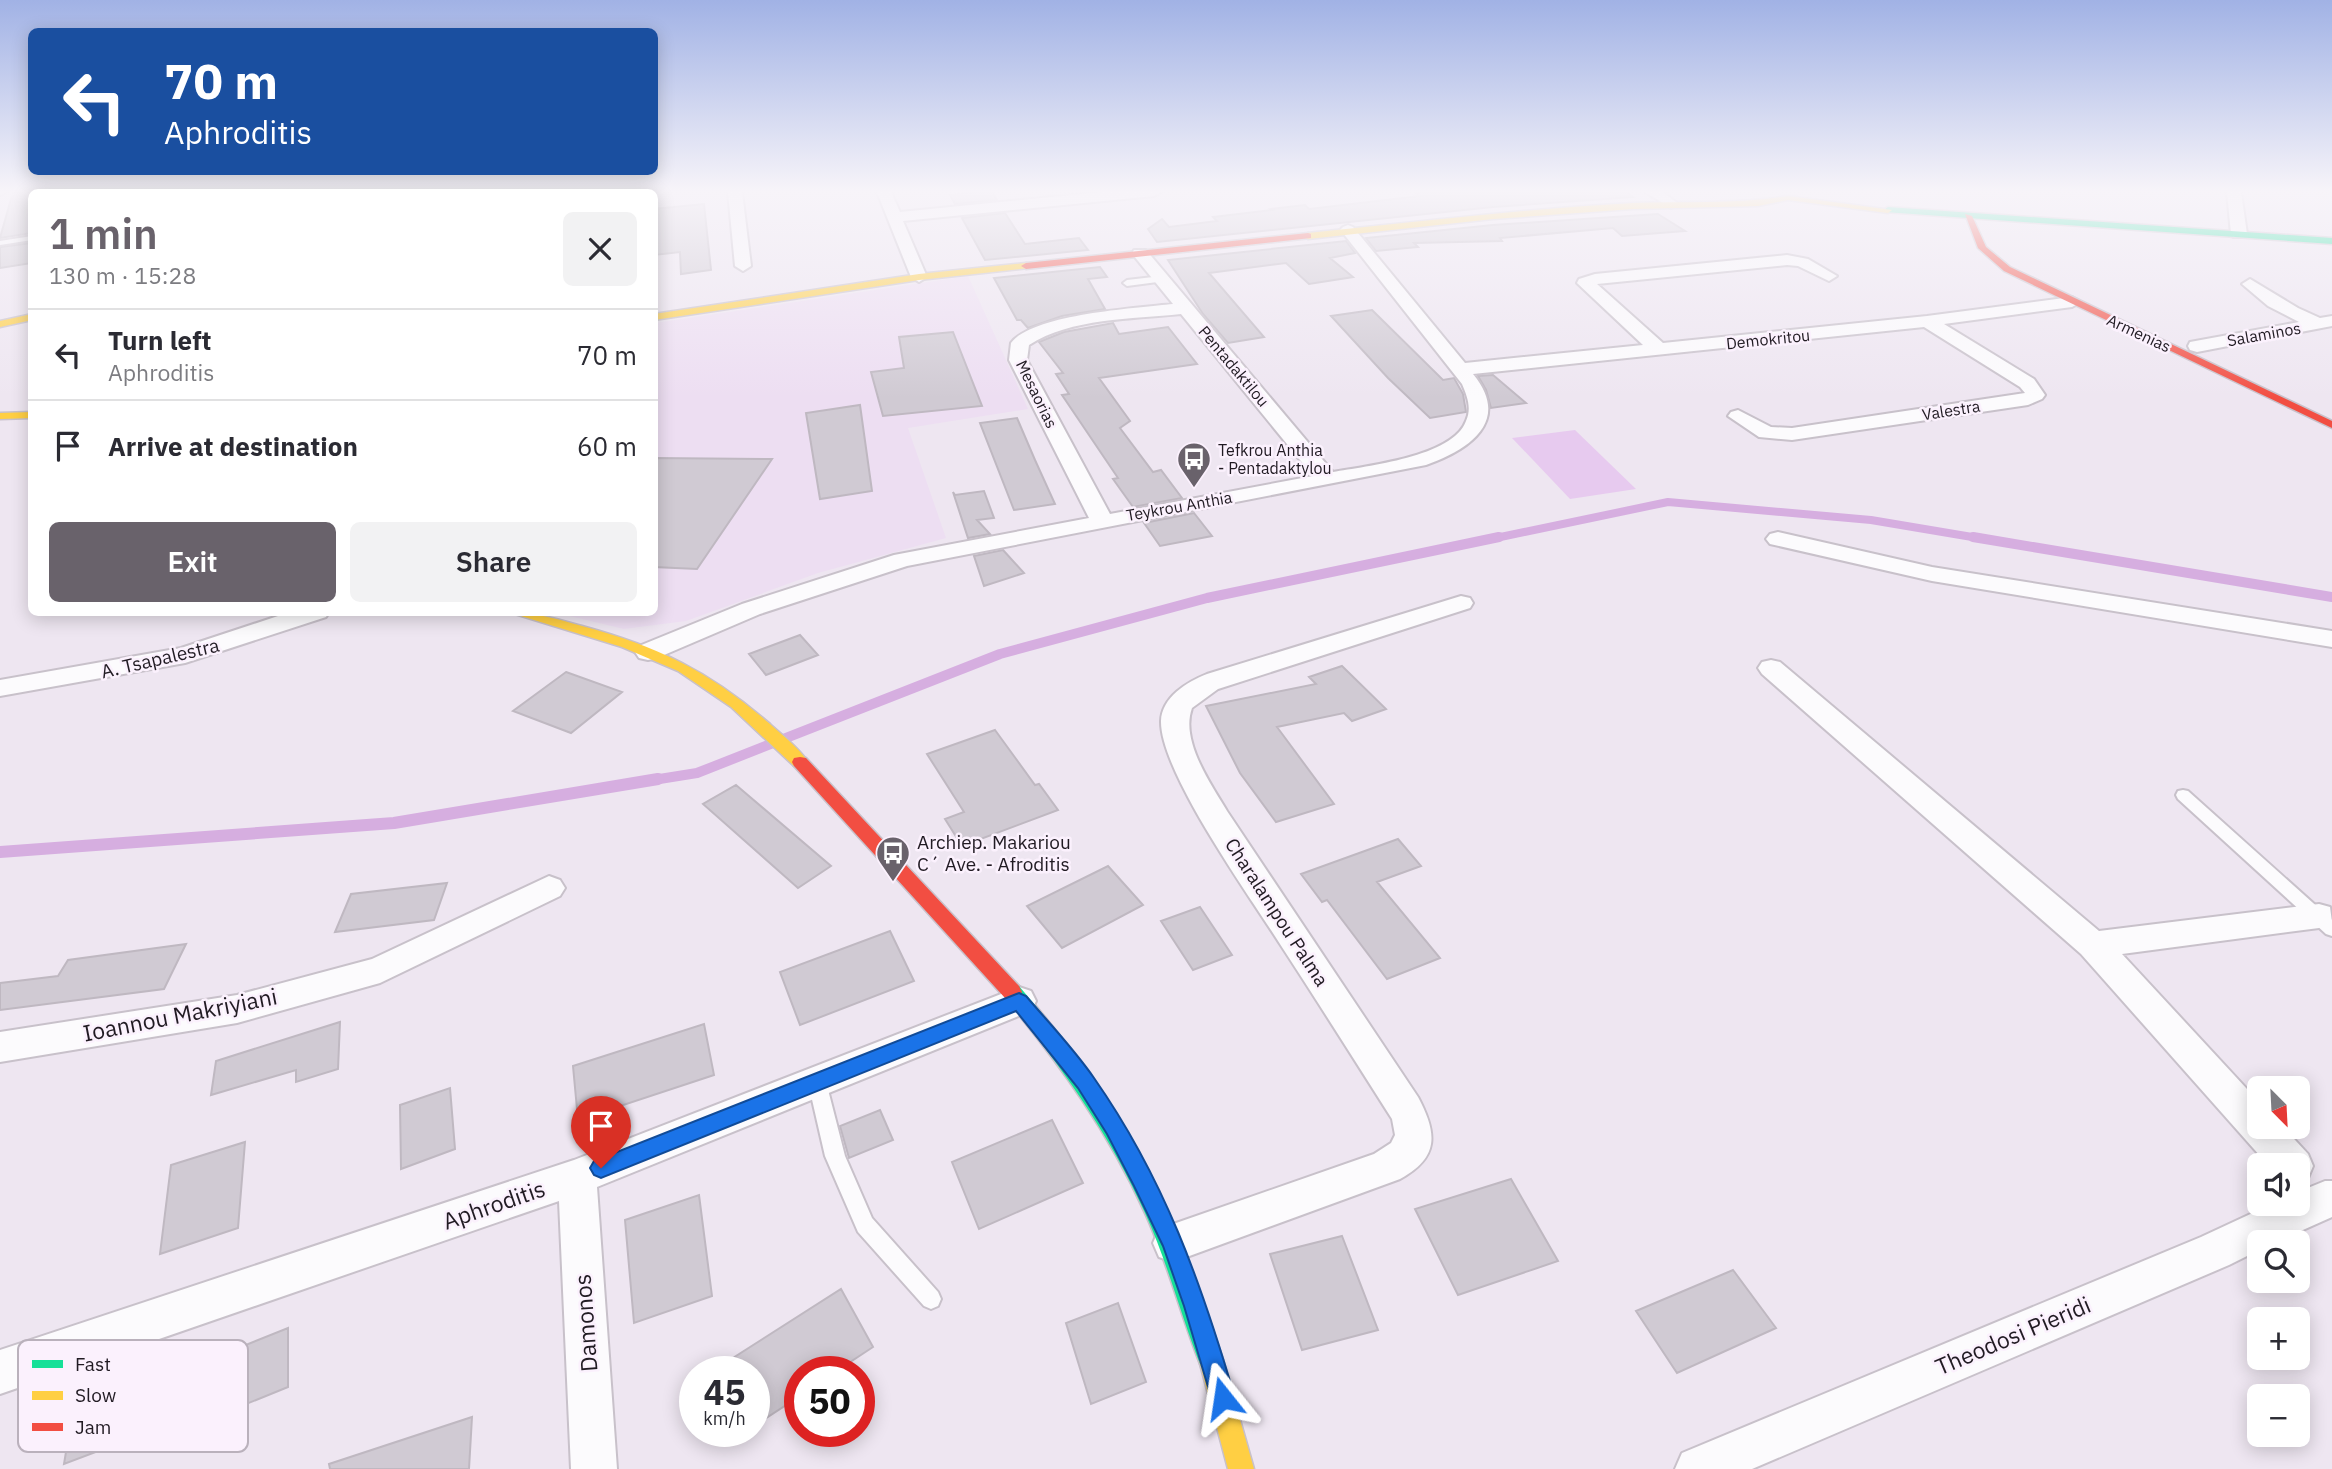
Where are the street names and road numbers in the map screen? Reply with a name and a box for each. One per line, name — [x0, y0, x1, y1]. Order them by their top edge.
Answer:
street label: Armenias — [2104, 310, 2174, 356]
street label: Salaminos — [2226, 318, 2302, 350]
street label: Pentadaktilou — [1194, 321, 1274, 411]
street label: Demokritou — [1725, 325, 1811, 353]
street label: Mesaorias — [1012, 357, 1062, 431]
street label: Valestra — [1920, 395, 1982, 424]
street label: Teykrou Anthia — [1124, 487, 1234, 525]
street label: A. Tsapalestra — [99, 633, 221, 683]
street label: Charalampou Palma — [1220, 833, 1334, 991]
street label: Ioannou Makriyiani — [80, 980, 280, 1048]
street label: Aphroditis — [438, 1173, 549, 1236]
street label: Damonos — [567, 1273, 603, 1373]
street label: Theodosi Pieridi — [1930, 1289, 2095, 1381]

